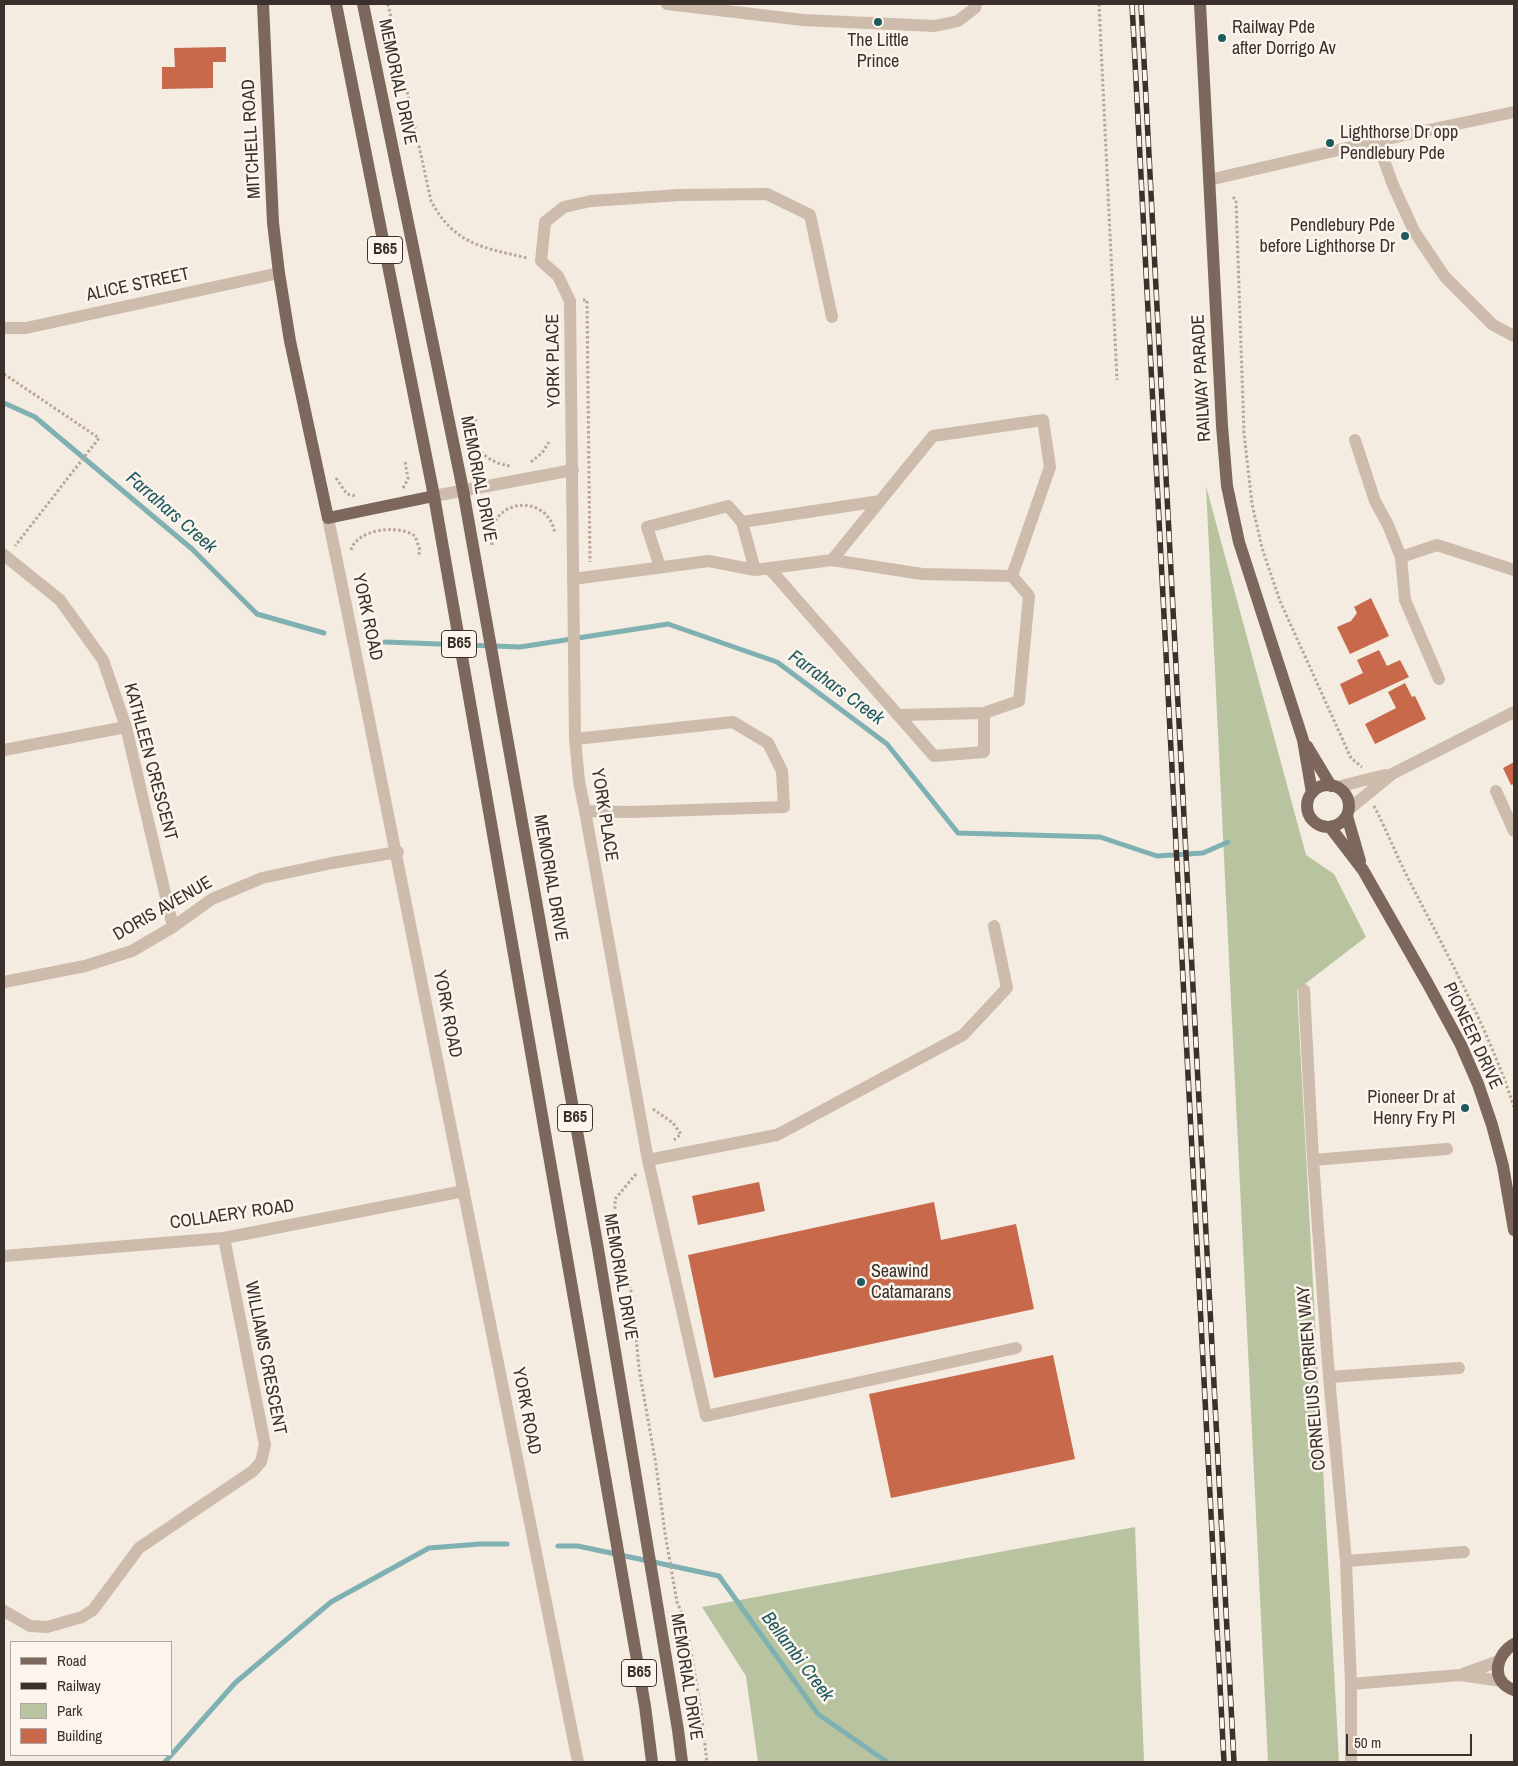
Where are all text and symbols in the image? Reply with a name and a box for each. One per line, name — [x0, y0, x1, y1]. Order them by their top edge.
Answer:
marker: The Little Prince — [872, 16, 884, 28]
street label: MEMORIAL DRIVE — [373, 17, 421, 147]
place label: Railway Pde after Dorrigo Av — [1232, 17, 1336, 59]
place label: The Little Prince — [847, 30, 909, 72]
marker: Railway Pde after Dorrigo Av — [1216, 32, 1228, 44]
street label: MITCHELL ROAD — [238, 79, 266, 199]
place label: Lighthorse Dr opp Pendlebury Pde — [1340, 122, 1458, 164]
marker: Lighthorse Dr opp Pendlebury Pde — [1324, 137, 1336, 149]
place label: Pendlebury Pde before Lighthorse Dr — [1260, 215, 1395, 258]
marker: Pendlebury Pde before Lighthorse Dr — [1399, 230, 1411, 242]
road number: B65 — [368, 236, 402, 264]
street label: ALICE STREET — [84, 264, 192, 306]
street label: YORK PLACE — [542, 314, 566, 408]
street label: RAILWAY PARADE — [1188, 314, 1216, 442]
street label: MEMORIAL DRIVE — [455, 414, 501, 544]
water label: Farrahars Creek — [121, 467, 221, 559]
street label: YORK ROAD — [347, 571, 387, 663]
road number: B65 — [442, 630, 476, 658]
water label: Farrahars Creek — [784, 646, 888, 730]
street label: KATHLEEN CRESCENT — [119, 681, 181, 843]
street label: YORK PLACE — [586, 767, 622, 863]
street label: MEMORIAL DRIVE — [528, 813, 572, 943]
street label: DORIS AVENUE — [110, 872, 216, 946]
street label: YORK ROAD — [428, 968, 466, 1060]
street label: PIONEER DRIVE — [1438, 979, 1506, 1093]
place label: Pioneer Dr at Henry Fry Pl — [1367, 1087, 1455, 1130]
marker: Pioneer Dr at Henry Fry Pl — [1459, 1102, 1471, 1114]
road number: B65 — [558, 1104, 592, 1132]
street label: COLLAERY ROAD — [168, 1196, 296, 1234]
street label: MEMORIAL DRIVE — [598, 1212, 642, 1342]
place label: Seawind Catamarans — [871, 1261, 951, 1304]
marker: Seawind Catamarans — [855, 1276, 867, 1288]
street label: WILLIAMS CRESCENT — [240, 1279, 290, 1437]
street label: CORNELIUS O'BRIEN WAY — [1293, 1285, 1331, 1471]
street label: YORK ROAD — [507, 1365, 545, 1457]
water label: Bellambi Creek — [756, 1608, 838, 1706]
street label: MEMORIAL DRIVE — [665, 1612, 707, 1742]
legend — [10, 1641, 172, 1756]
text: Road — [57, 1650, 86, 1671]
road number: B65 — [622, 1660, 656, 1686]
text: Railway — [57, 1675, 101, 1696]
text: Park — [57, 1700, 82, 1721]
scale bar — [1348, 1724, 1474, 1756]
text: Building — [57, 1725, 102, 1746]
text: 50 m — [1354, 1732, 1381, 1753]

